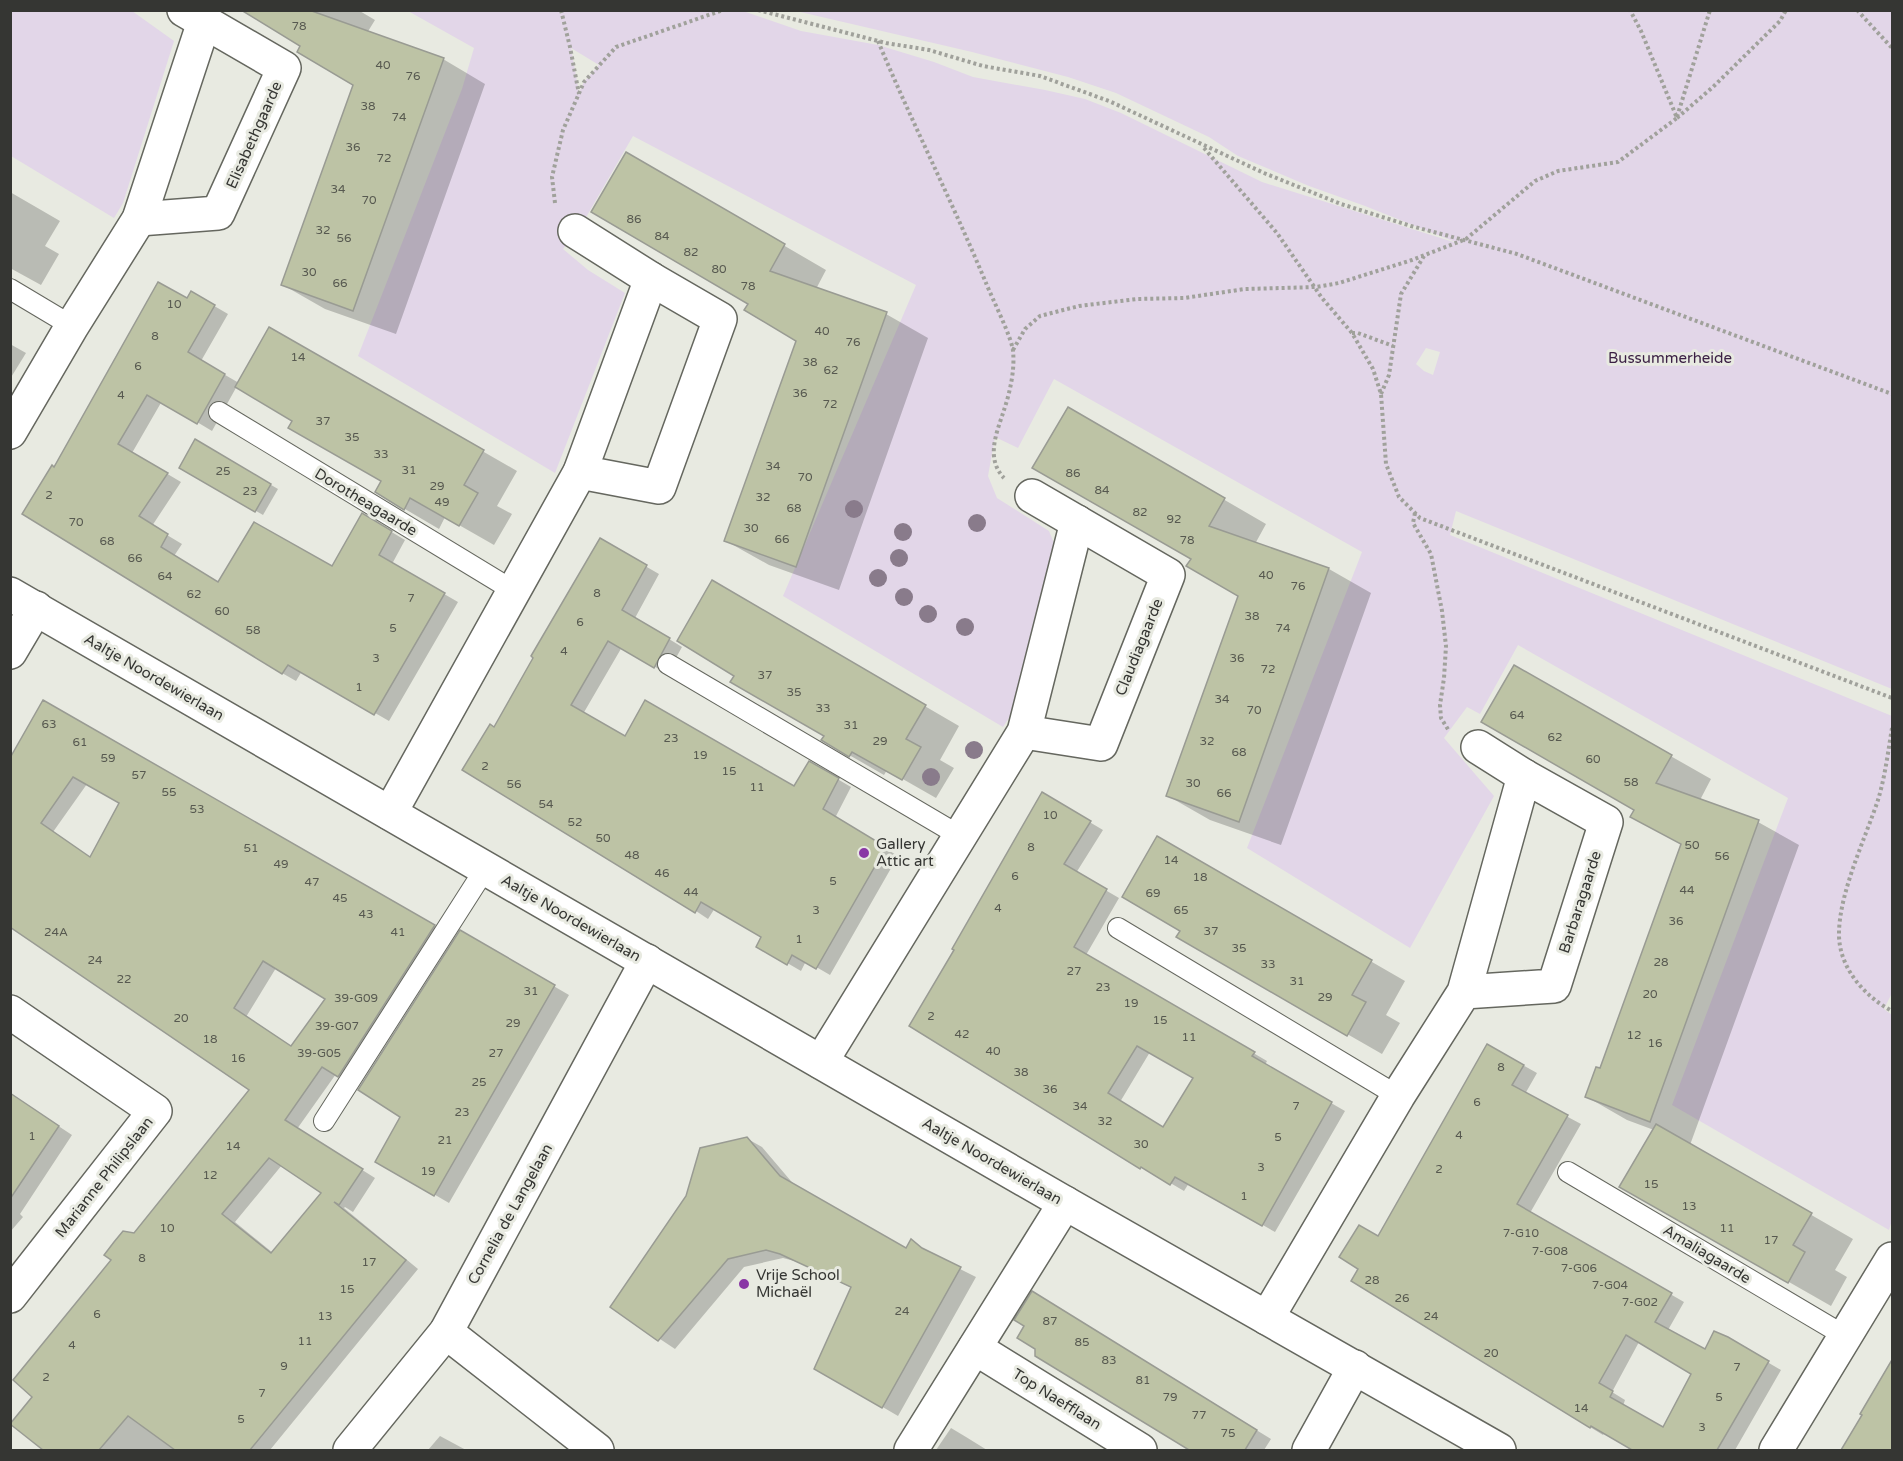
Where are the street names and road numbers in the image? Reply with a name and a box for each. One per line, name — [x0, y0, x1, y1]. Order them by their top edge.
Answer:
street label: Elisabethgaarde — [222, 79, 286, 191]
street label: Dorotheagaarde — [312, 464, 420, 540]
street label: Claudiagaarde — [1111, 596, 1167, 698]
street label: Aaltje Noordewierlaan — [81, 630, 227, 724]
street label: Barbaragaarde — [1555, 849, 1605, 955]
street label: Aaltje Noordewierlaan — [498, 871, 644, 965]
street label: Marianne Philipslaan — [51, 1113, 157, 1241]
street label: Aaltje Noordewierlaan — [919, 1114, 1065, 1208]
street label: Cornelia de Langelaan — [464, 1140, 556, 1288]
street label: Amaliagaarde — [1660, 1221, 1754, 1287]
street label: Top Naefflaan — [1009, 1365, 1105, 1433]

